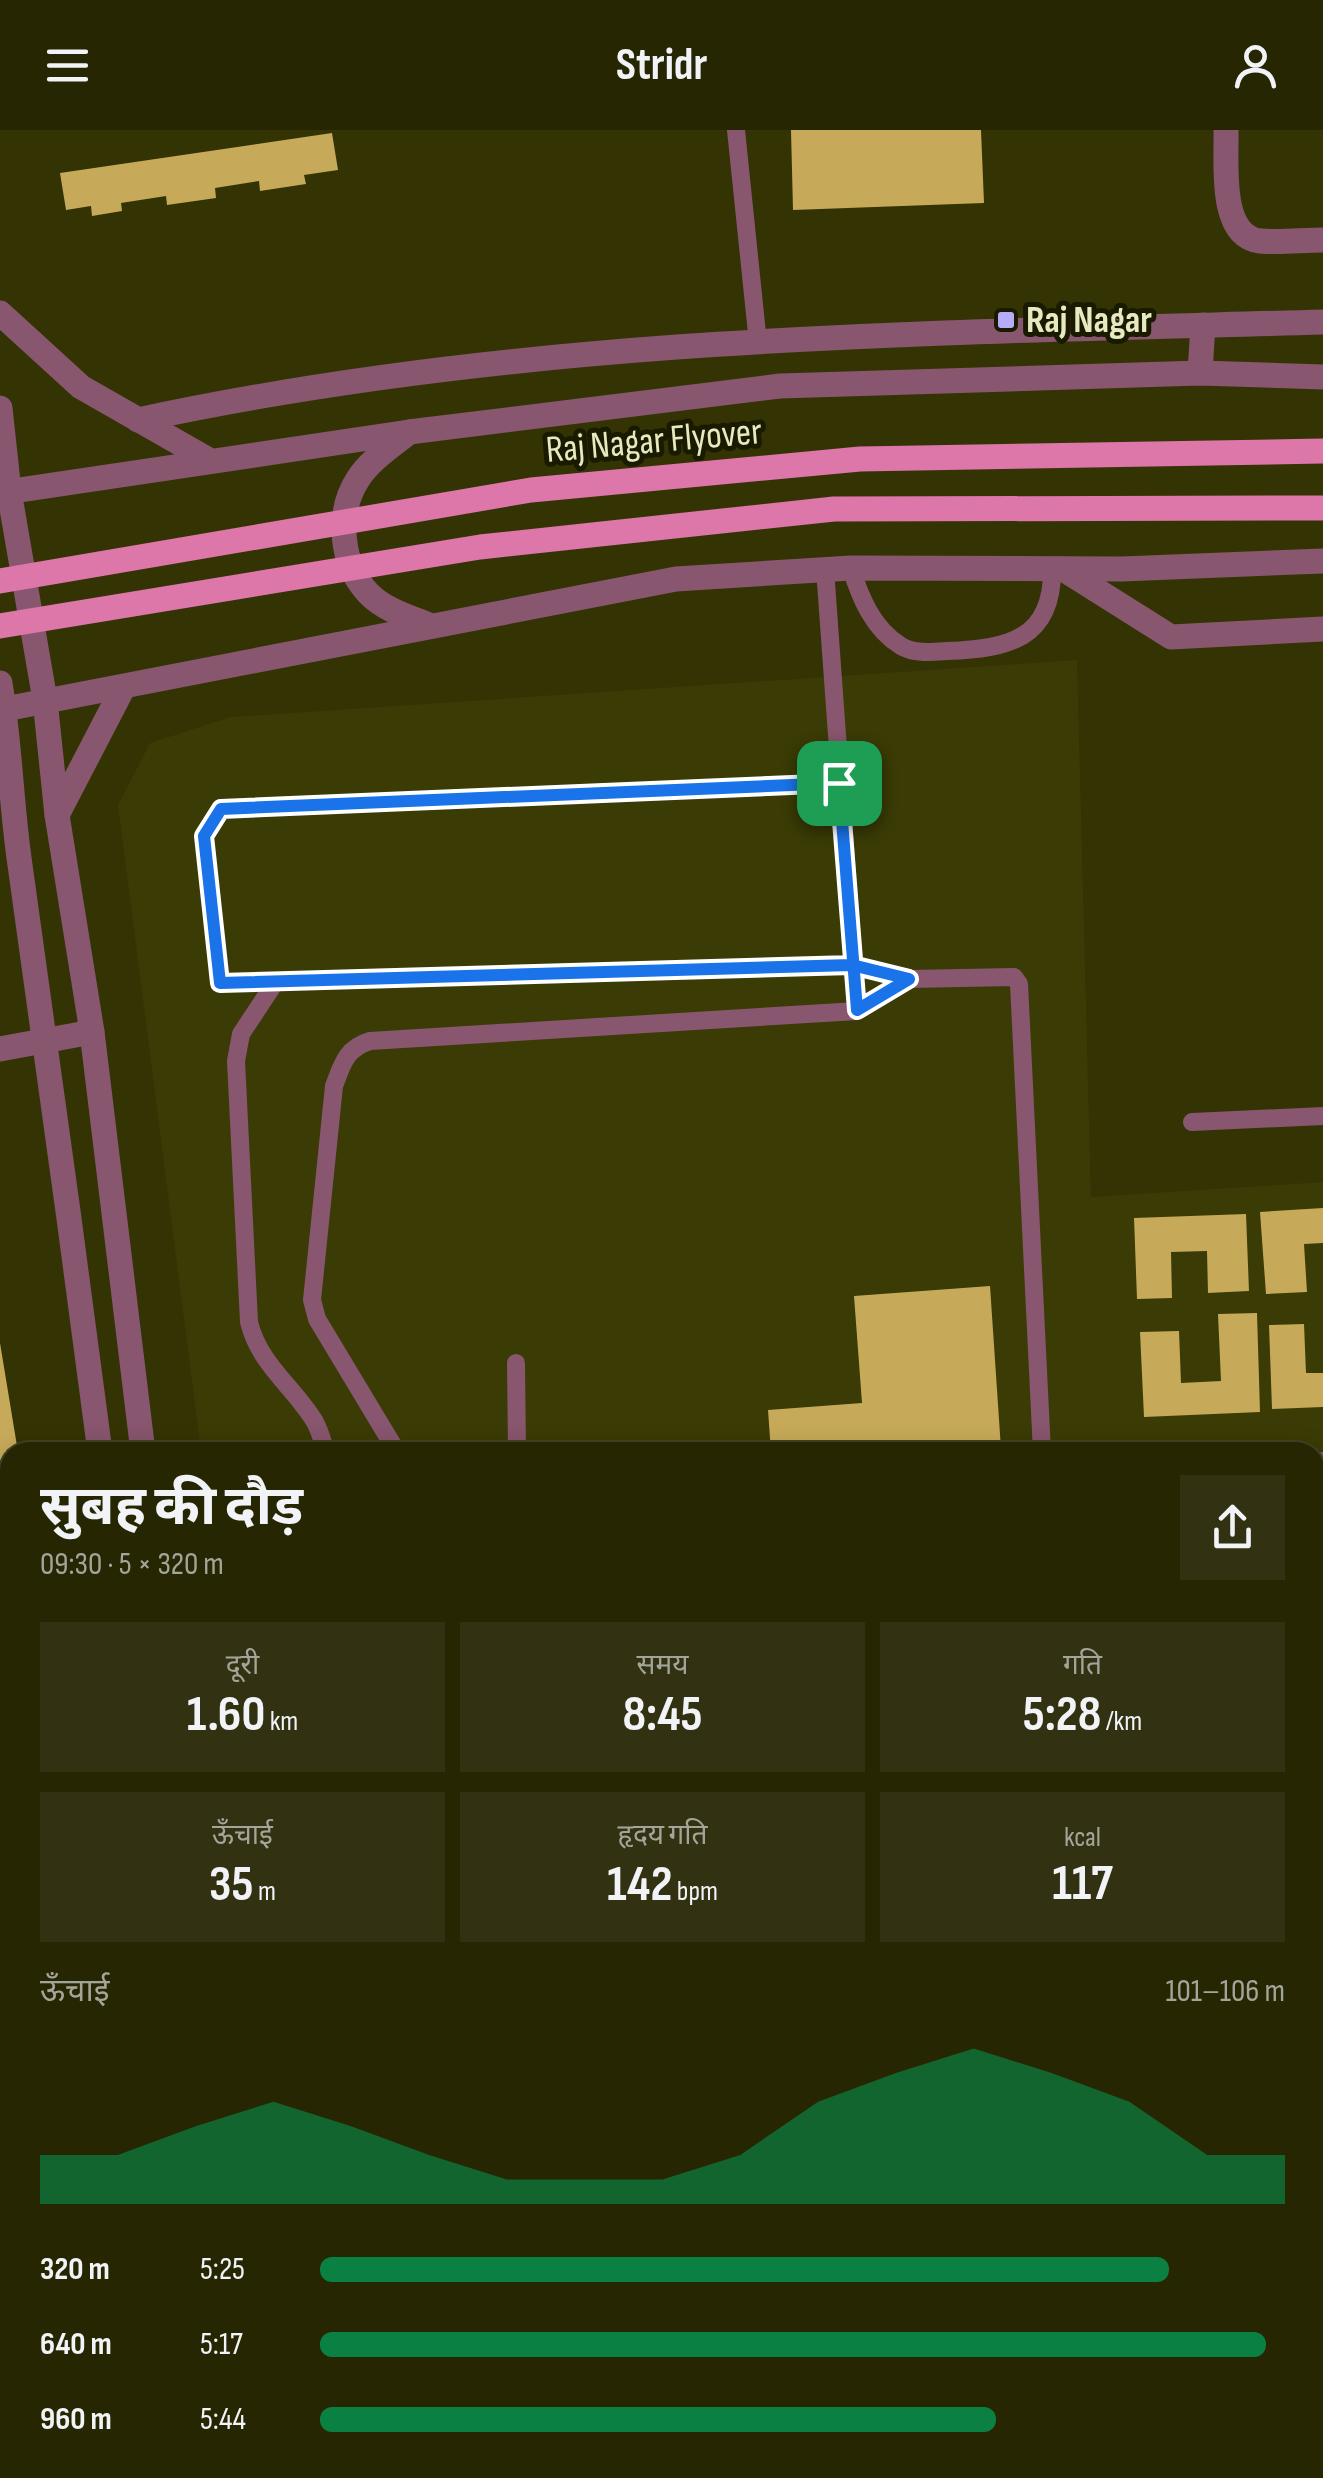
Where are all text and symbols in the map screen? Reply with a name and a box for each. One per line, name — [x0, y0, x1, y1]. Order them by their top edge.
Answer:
icon: menu — [40, 38, 95, 93]
text: Stridr — [616, 38, 707, 93]
icon: person — [1228, 38, 1283, 93]
place label: Raj Nagar — [1026, 298, 1152, 343]
marker: Raj Nagar — [995, 309, 1017, 331]
street label: Raj Nagar Flyover — [544, 409, 764, 473]
pin — [797, 741, 882, 826]
icon: arrive — [812, 756, 867, 811]
text: सुबह की दौड़ — [40, 1474, 303, 1541]
button: share — [1180, 1475, 1285, 1580]
text: 09:30 · 5 × 320 m — [40, 1545, 224, 1584]
text: दूरी — [226, 1649, 259, 1682]
text: समय — [637, 1649, 688, 1682]
text: गति — [1063, 1649, 1102, 1682]
text: 1.60 — [187, 1685, 265, 1745]
text: 8:45 — [622, 1685, 703, 1745]
text: 5:28 — [1023, 1685, 1101, 1745]
text: km — [265, 1705, 298, 1738]
text: /km — [1101, 1705, 1142, 1738]
text: ऊँचाई — [212, 1819, 273, 1852]
text: हृदय गति — [618, 1819, 707, 1852]
text: kcal — [1064, 1821, 1101, 1854]
text: 117 — [1052, 1854, 1113, 1914]
text: 35 — [209, 1855, 253, 1915]
text: 142 — [607, 1855, 672, 1915]
text: m — [253, 1875, 276, 1908]
text: bpm — [672, 1875, 718, 1908]
text: ऊँचाई — [40, 1972, 109, 2011]
text: 101–106 m — [1165, 1972, 1285, 2011]
text: 320 m — [40, 2250, 110, 2289]
text: 5:25 — [200, 2250, 245, 2289]
text: 640 m — [40, 2325, 112, 2364]
text: 5:17 — [200, 2325, 243, 2364]
text: 960 m — [40, 2400, 112, 2439]
text: 5:44 — [200, 2400, 246, 2439]

